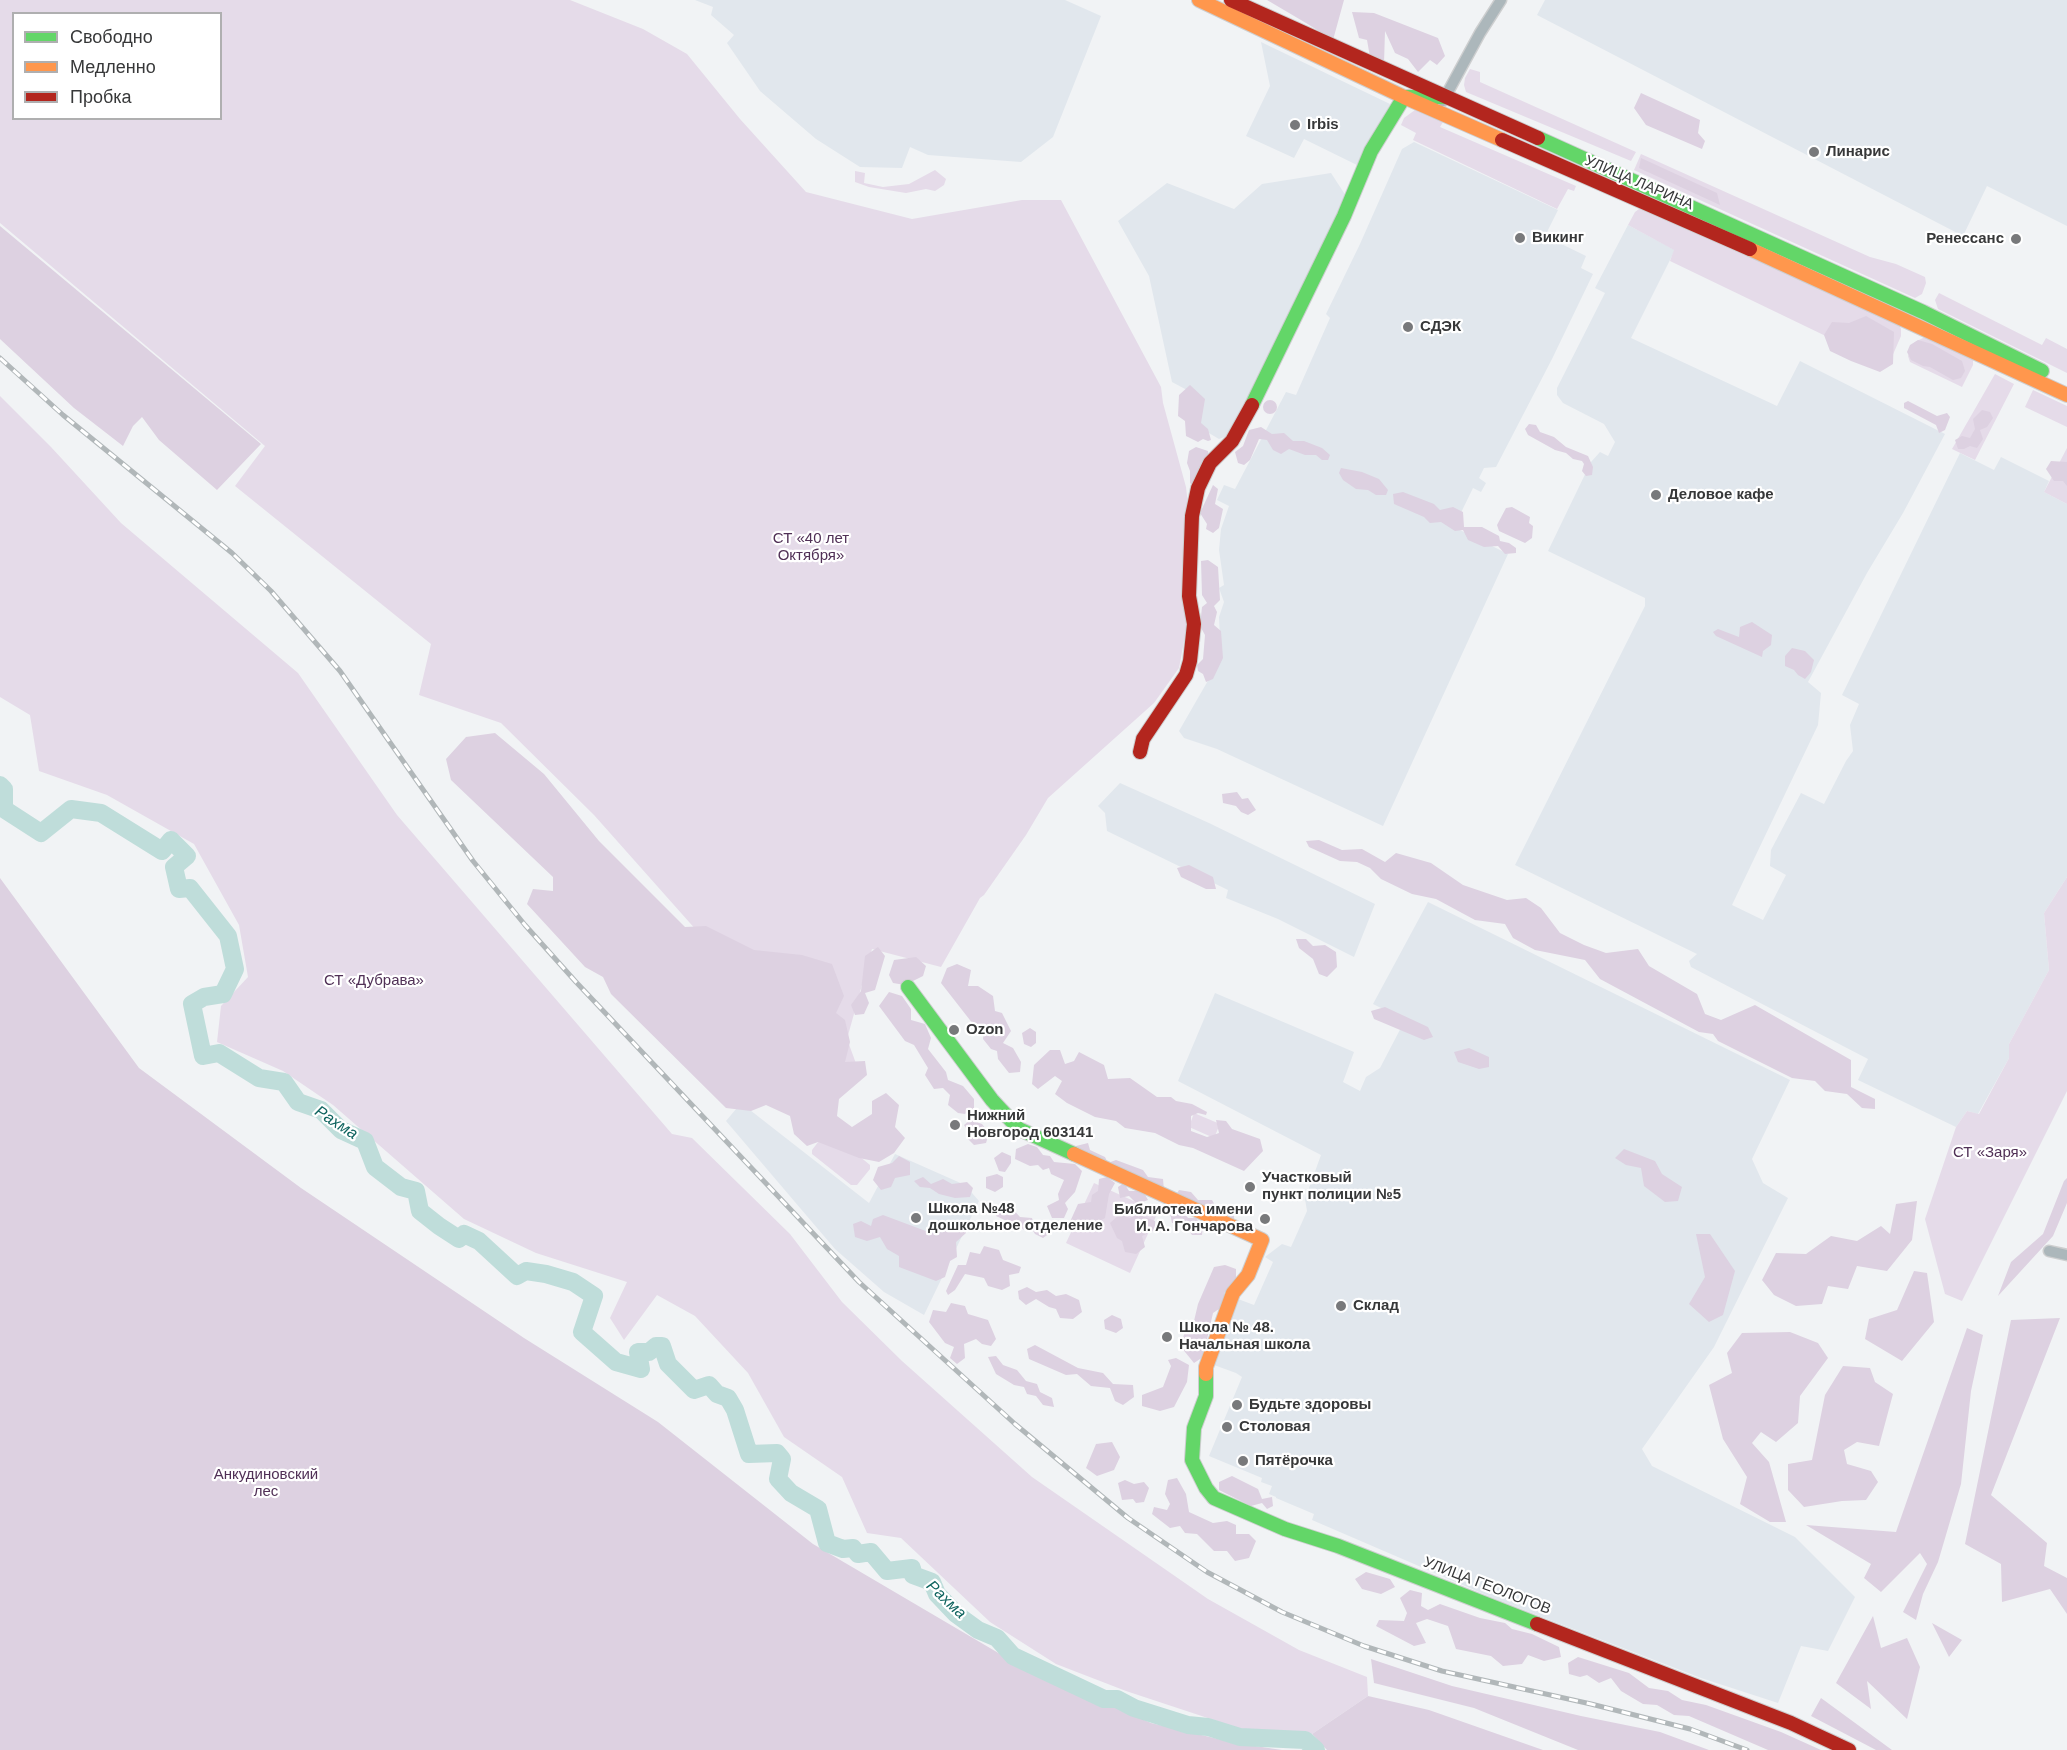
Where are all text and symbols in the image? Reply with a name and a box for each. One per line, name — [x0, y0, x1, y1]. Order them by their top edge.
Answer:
legend — [12, 12, 222, 120]
text: Свободно — [70, 27, 153, 47]
text: Медленно — [70, 57, 156, 77]
text: Пробка — [70, 87, 132, 107]
place label: Irbis — [1307, 116, 1339, 134]
marker: Irbis — [1288, 118, 1302, 132]
place label: Линарис — [1826, 143, 1890, 161]
marker: Линарис — [1807, 145, 1821, 159]
street label: УЛИЦА ЛАРИНА — [1582, 152, 1696, 214]
place label: Викинг — [1532, 229, 1584, 247]
place label: Ренессанс — [1926, 230, 2004, 248]
marker: Викинг — [1513, 231, 1527, 245]
marker: Ренессанс — [2009, 232, 2023, 246]
place label: СДЭК — [1420, 318, 1461, 336]
marker: СДЭК — [1401, 320, 1415, 334]
place label: Деловое кафе — [1668, 486, 1774, 504]
marker: Деловое кафе — [1649, 488, 1663, 502]
park label: СТ «40 лет Октября» — [773, 530, 849, 565]
park label: СТ «Дубрава» — [324, 972, 424, 990]
place label: Ozon — [966, 1021, 1003, 1039]
marker: Ozon — [947, 1023, 961, 1037]
water label: Рахма — [311, 1102, 361, 1144]
place label: Нижний Новгород 603141 — [967, 1107, 1093, 1142]
marker: Нижний Новгород 603141 — [948, 1118, 962, 1132]
park label: СТ «Заря» — [1953, 1144, 2027, 1162]
place label: Участковый пункт полиции №5 — [1262, 1169, 1401, 1204]
marker: Участковый пункт полиции №5 — [1243, 1180, 1257, 1194]
place label: Школа №48 дошкольное отделение — [928, 1200, 1103, 1235]
place label: Библиотека имени И. А. Гончарова — [1114, 1201, 1253, 1236]
marker: Школа №48 дошкольное отделение — [909, 1211, 923, 1225]
marker: Библиотека имени И. А. Гончарова — [1258, 1212, 1272, 1226]
place label: Склад — [1353, 1297, 1399, 1315]
marker: Склад — [1334, 1299, 1348, 1313]
place label: Школа № 48. Начальная школа — [1179, 1319, 1310, 1354]
marker: Школа № 48. Начальная школа — [1160, 1330, 1174, 1344]
place label: Будьте здоровы — [1249, 1396, 1371, 1414]
marker: Будьте здоровы — [1230, 1398, 1244, 1412]
place label: Столовая — [1239, 1418, 1310, 1436]
marker: Столовая — [1220, 1420, 1234, 1434]
place label: Пятёрочка — [1255, 1452, 1333, 1470]
marker: Пятёрочка — [1236, 1454, 1250, 1468]
park label: Анкудиновский лес — [214, 1466, 318, 1501]
street label: УЛИЦА ГЕОЛОГОВ — [1421, 1553, 1553, 1619]
water label: Рахма — [922, 1577, 970, 1623]

